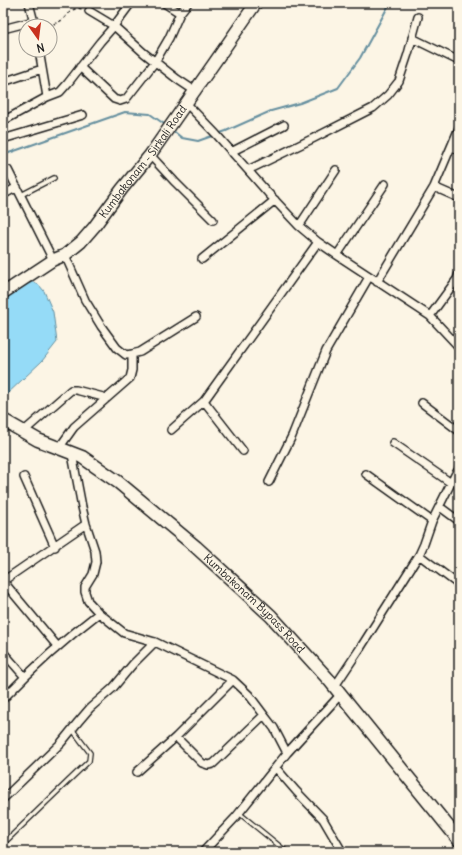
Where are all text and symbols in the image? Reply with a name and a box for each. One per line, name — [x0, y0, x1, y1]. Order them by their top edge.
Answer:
north arrow — [18, 18, 58, 58]
text: N — [35, 40, 46, 55]
street label: Kumbakonam - Sirkali Road — [96, 102, 190, 221]
street label: Kumbakonam Bypass Road — [201, 551, 308, 656]

